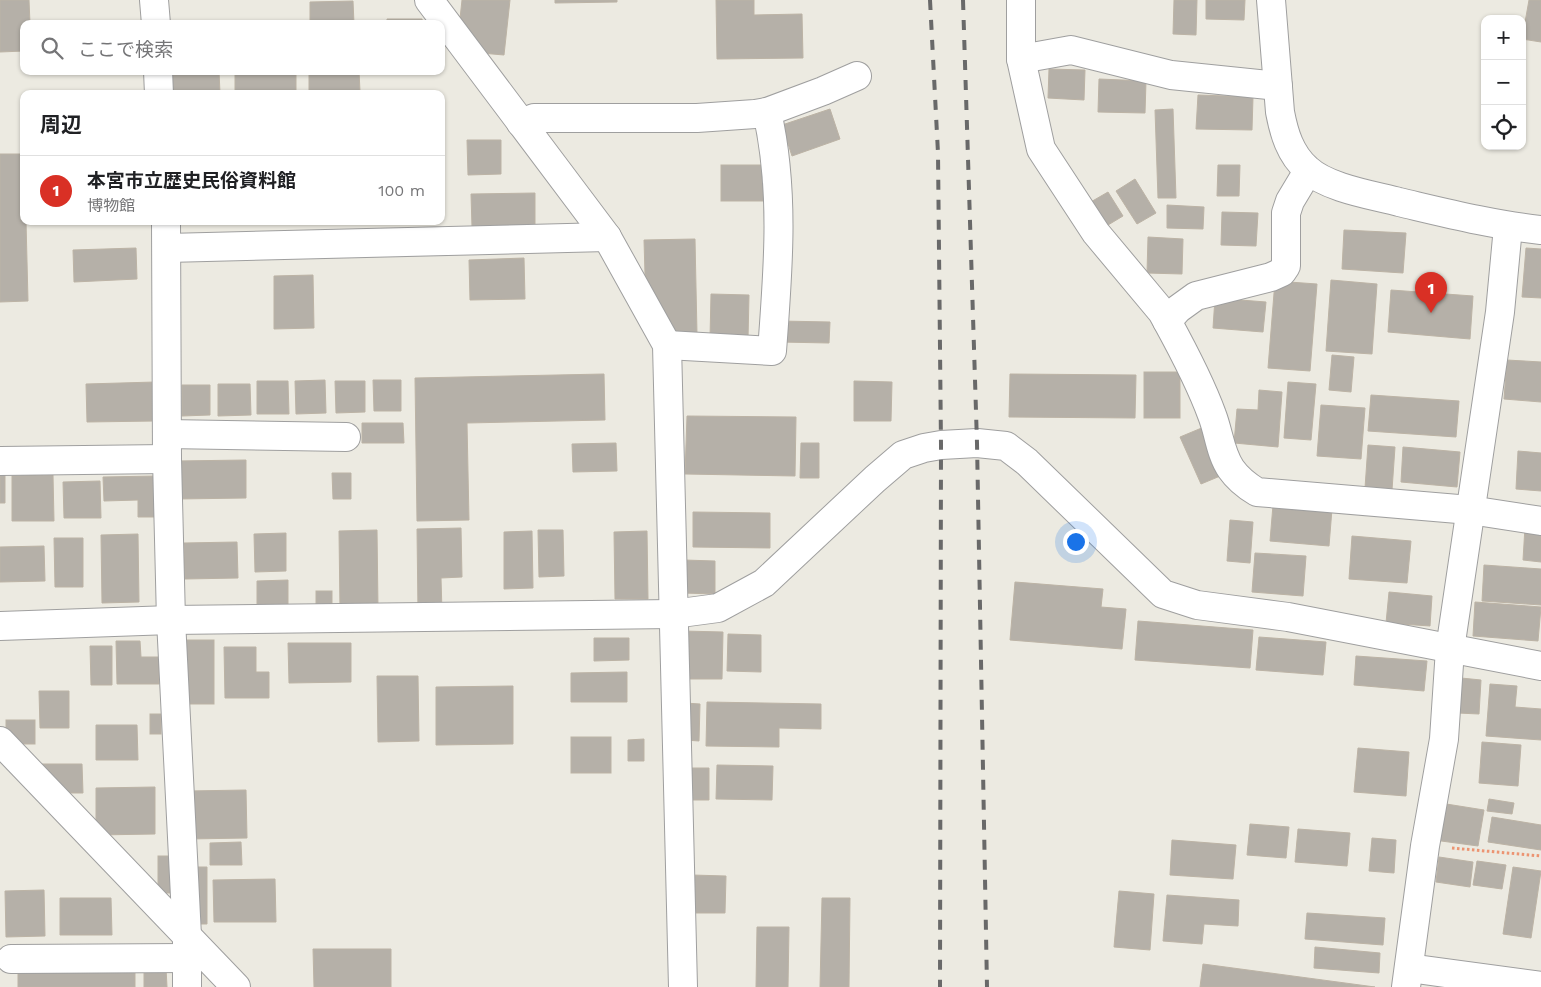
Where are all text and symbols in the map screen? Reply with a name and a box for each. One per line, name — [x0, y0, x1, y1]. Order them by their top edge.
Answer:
map controls — [1481, 15, 1526, 150]
button: + — [1481, 15, 1526, 60]
search box — [20, 20, 445, 75]
icon: search — [38, 34, 66, 62]
text: ここで検索 — [78, 38, 173, 61]
button: − — [1481, 60, 1526, 105]
button: locate — [1481, 105, 1526, 150]
text: 周辺 — [40, 112, 82, 137]
text: 本宮市立歴史民俗資料館 — [87, 169, 296, 192]
text: 1 — [53, 181, 59, 200]
text: 100 m — [378, 181, 425, 200]
text: 博物館 — [87, 196, 135, 215]
pin: 1 — [1415, 272, 1447, 313]
your location — [1063, 529, 1089, 555]

